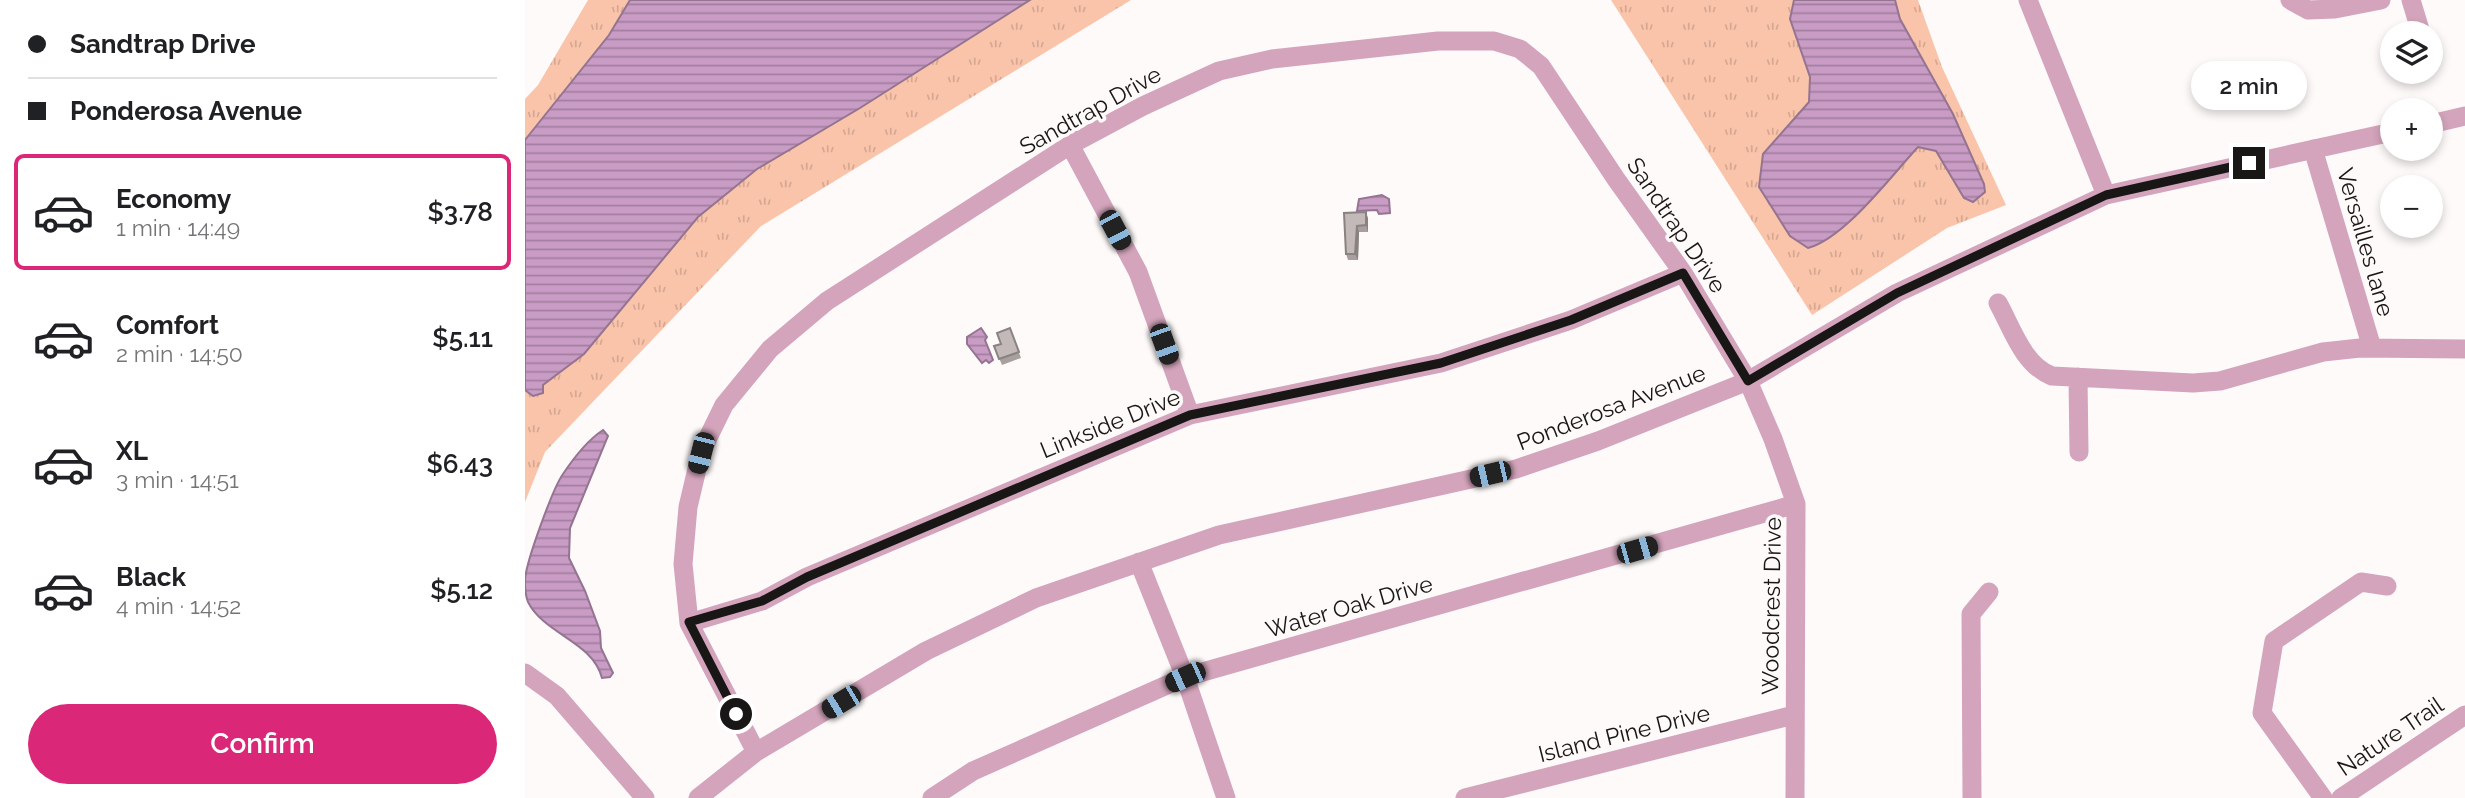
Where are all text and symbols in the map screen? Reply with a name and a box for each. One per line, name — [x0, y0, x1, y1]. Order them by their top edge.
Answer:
map controls — [2380, 21, 2443, 238]
button: layers — [2380, 21, 2443, 84]
text: Sandtrap Drive — [70, 29, 256, 59]
street label: Sandtrap Drive — [1015, 60, 1165, 160]
callout: 2 min — [2191, 61, 2307, 110]
text: 2 min — [2220, 72, 2278, 99]
text: Ponderosa Avenue — [70, 96, 302, 126]
button: + — [2380, 98, 2443, 161]
route end — [2233, 147, 2265, 179]
street label: Sandtrap Drive — [1622, 152, 1732, 298]
street label: Versailles lane — [2332, 165, 2400, 319]
button: − — [2380, 175, 2443, 238]
icon: car — [32, 181, 95, 244]
text: Economy — [116, 184, 231, 214]
text: $3.78 — [428, 197, 493, 227]
car — [1096, 207, 1135, 253]
text: 1 min · 14:49 — [116, 214, 240, 241]
icon: car — [32, 307, 95, 370]
text: Comfort — [116, 310, 219, 340]
car — [1147, 321, 1182, 367]
text: $5.11 — [432, 323, 493, 353]
text: 2 min · 14:50 — [116, 340, 243, 367]
street label: Ponderosa Avenue — [1513, 359, 1709, 455]
street label: Linkside Drive — [1036, 383, 1184, 463]
car — [686, 430, 717, 476]
icon: car — [32, 433, 95, 496]
text: XL — [116, 436, 148, 466]
text: $6.43 — [426, 449, 493, 479]
car — [1468, 459, 1513, 489]
text: 3 min · 14:51 — [116, 466, 239, 493]
street label: Woodcrest Drive — [1756, 517, 1786, 695]
car — [1614, 534, 1661, 566]
icon: car — [32, 559, 95, 622]
text: Black — [116, 562, 186, 592]
street label: Water Oak Drive — [1262, 569, 1436, 643]
text: $5.12 — [430, 575, 493, 605]
text: 4 min · 14:52 — [116, 592, 241, 619]
car — [1162, 659, 1209, 695]
car — [818, 682, 865, 722]
street label: Nature Trail — [2332, 690, 2449, 781]
route start — [720, 698, 752, 730]
street label: Island Pine Drive — [1535, 699, 1713, 767]
button: Confirm — [28, 704, 497, 784]

